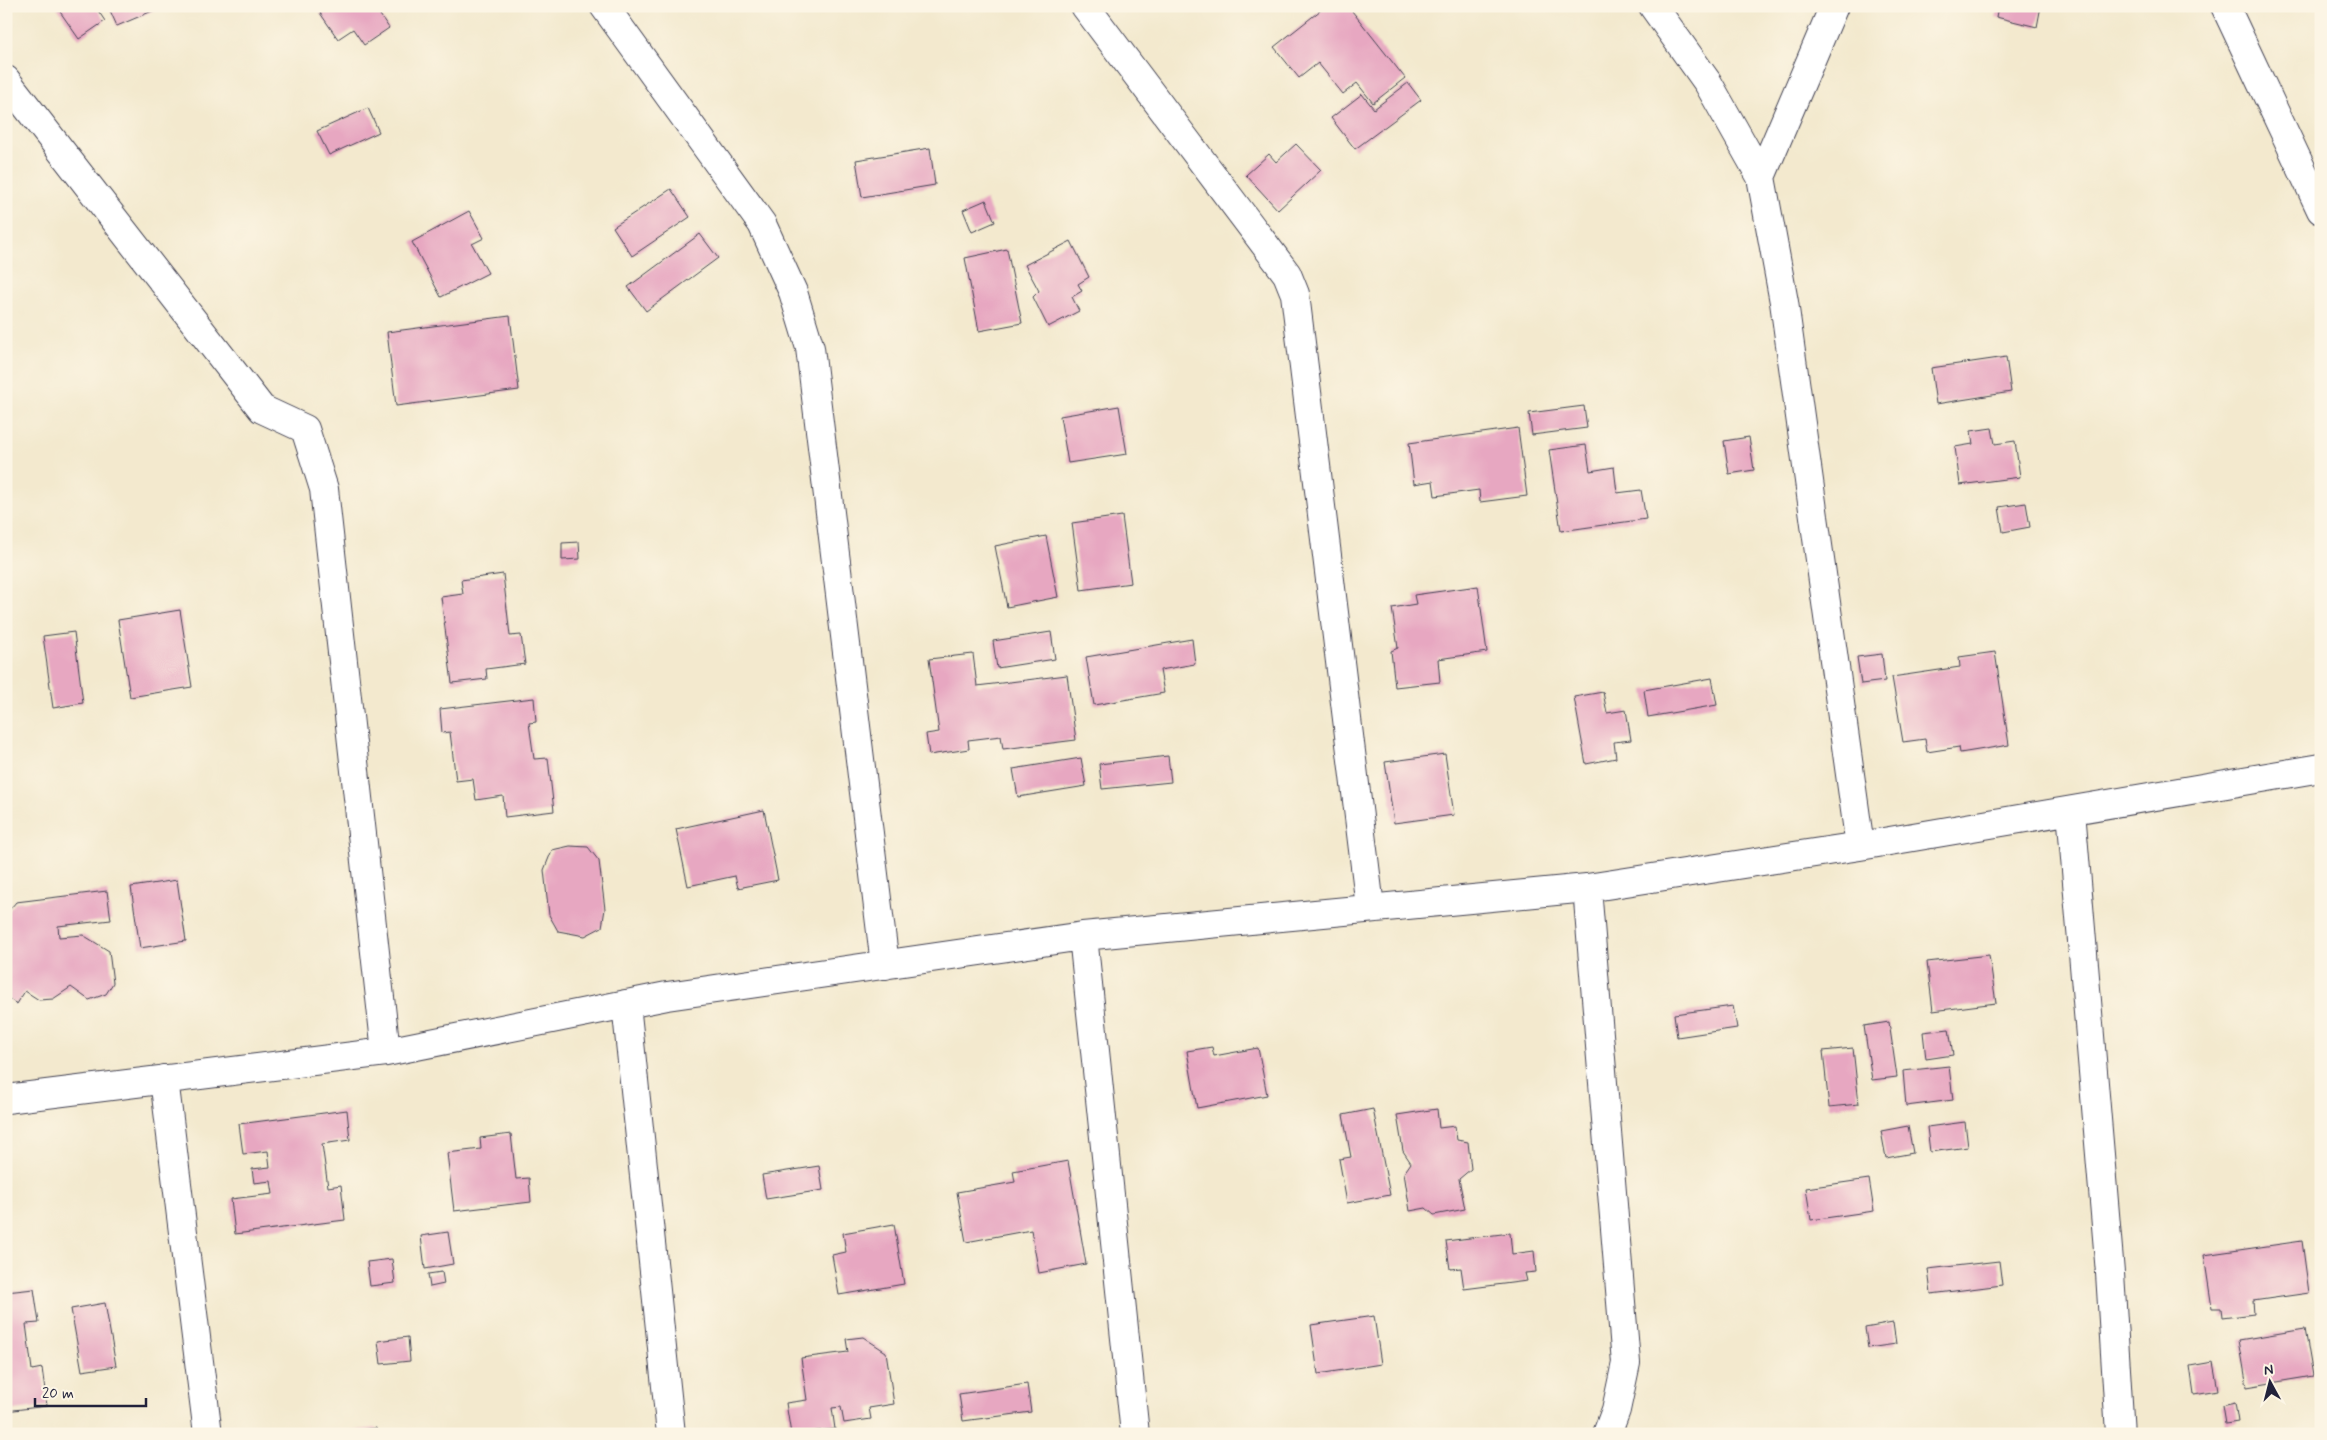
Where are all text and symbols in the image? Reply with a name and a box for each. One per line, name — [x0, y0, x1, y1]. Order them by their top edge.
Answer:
north arrow — [2244, 1358, 2294, 1408]
text: N — [2263, 1361, 2274, 1380]
scale bar — [35, 1375, 146, 1407]
text: 20 m — [42, 1384, 74, 1404]

